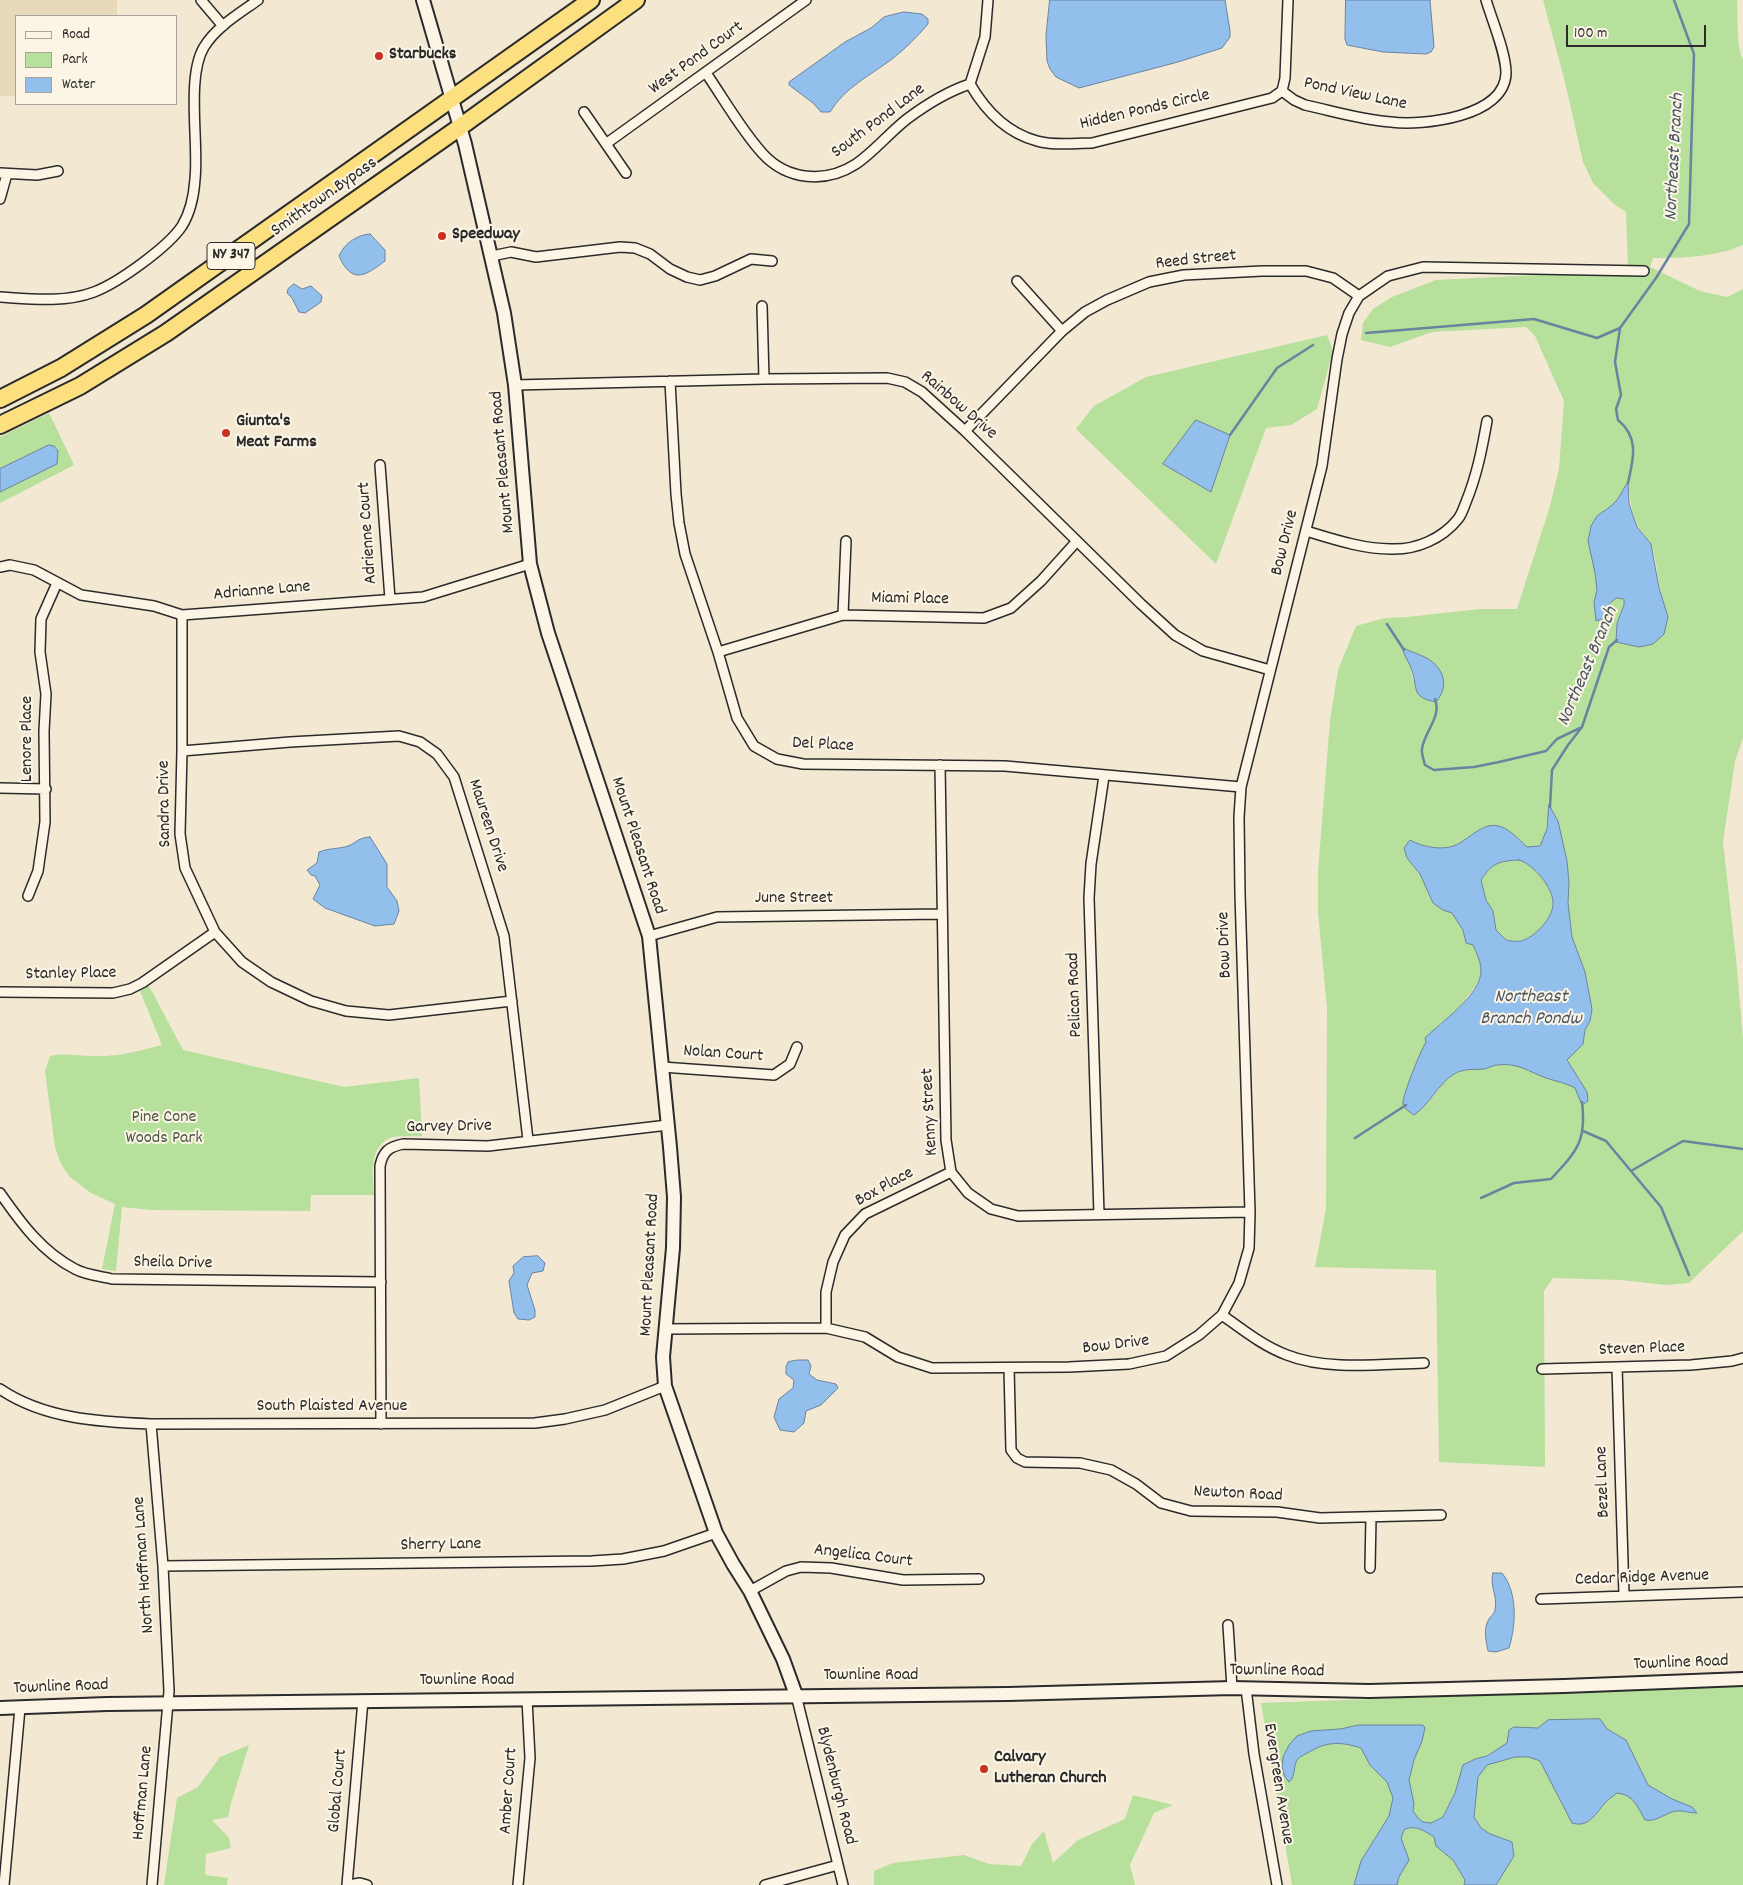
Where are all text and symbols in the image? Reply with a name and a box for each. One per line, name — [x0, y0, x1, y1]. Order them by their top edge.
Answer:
legend — [15, 15, 178, 105]
scale bar — [1568, 15, 1708, 47]
street label: West Pond Court — [645, 17, 749, 101]
text: 100 m — [1574, 23, 1607, 45]
text: Road — [62, 24, 90, 46]
place label: Starbucks — [389, 45, 456, 67]
text: Park — [62, 49, 88, 71]
marker: Starbucks — [373, 50, 385, 62]
text: Water — [62, 74, 95, 96]
street label: Pond View Lane — [1302, 74, 1408, 116]
street label: South Pond Lane — [828, 80, 930, 164]
street label: Hidden Ponds Circle — [1078, 86, 1212, 136]
water label: Northeast Branch — [1661, 93, 1691, 221]
street label: Smithtown Bypass — [268, 153, 382, 243]
place label: Speedway — [452, 225, 520, 247]
marker: Speedway — [436, 230, 448, 242]
road number: NY 347 — [207, 242, 255, 270]
street label: Reed Street — [1155, 246, 1237, 276]
street label: Rainbow Drive — [915, 367, 1001, 445]
street label: Mount Pleasant Road — [487, 390, 521, 534]
place label: Giunta's Meat Farms — [236, 412, 317, 454]
marker: Giunta's Meat Farms — [220, 427, 232, 439]
street label: Adrienne Court — [355, 481, 383, 585]
street label: Bow Drive — [1267, 508, 1305, 578]
street label: Adrianne Lane — [213, 577, 311, 607]
street label: Miami Place — [871, 589, 949, 611]
water label: Northeast Branch — [1554, 604, 1624, 730]
street label: Lenore Place — [18, 696, 40, 782]
street label: Del Place — [792, 734, 854, 758]
street label: Sandra Drive — [154, 760, 178, 848]
street label: Mount Pleasant Road — [605, 775, 669, 917]
street label: Maureen Drive — [462, 777, 512, 875]
street label: June Street — [755, 889, 833, 911]
street label: Bow Drive — [1214, 911, 1238, 979]
street label: Pelican Road — [1064, 952, 1088, 1038]
street label: Stanley Place — [25, 963, 117, 987]
water label: Northeast Branch Pondw — [1480, 987, 1582, 1031]
street label: Nolan Court — [682, 1041, 764, 1069]
street label: Kenny Street — [918, 1067, 944, 1157]
park label: Pine Cone Woods Park — [125, 1108, 203, 1150]
street label: Garvey Drive — [406, 1116, 492, 1140]
street label: Box Place — [852, 1163, 918, 1213]
street label: Mount Pleasant Road — [636, 1193, 666, 1337]
street label: Sheila Drive — [133, 1253, 213, 1275]
street label: Bow Drive — [1081, 1331, 1151, 1361]
street label: Steven Place — [1598, 1338, 1686, 1362]
street label: South Plaisted Avenue — [257, 1397, 407, 1419]
street label: Bezel Lane — [1592, 1446, 1616, 1518]
street label: Newton Road — [1193, 1482, 1283, 1508]
street label: North Hoffman Lane — [129, 1496, 161, 1634]
street label: Sherry Lane — [400, 1534, 482, 1558]
street label: Angelica Court — [812, 1540, 914, 1574]
street label: Cedar Ridge Avenue — [1575, 1566, 1709, 1592]
street label: Townline Road — [1633, 1652, 1729, 1676]
street label: Townline Road — [1229, 1660, 1325, 1684]
street label: Townline Road — [823, 1666, 919, 1688]
street label: Townline Road — [419, 1671, 515, 1693]
street label: Townline Road — [13, 1676, 109, 1700]
street label: Evergreen Avenue — [1257, 1722, 1297, 1846]
street label: Blydenburgh Road — [810, 1725, 860, 1847]
street label: Hoffman Lane — [129, 1745, 159, 1841]
street label: Amber Court — [496, 1747, 524, 1835]
street label: Global Court — [325, 1748, 353, 1834]
place label: Calvary Lutheran Church — [994, 1748, 1107, 1790]
marker: Calvary Lutheran Church — [978, 1763, 990, 1775]

